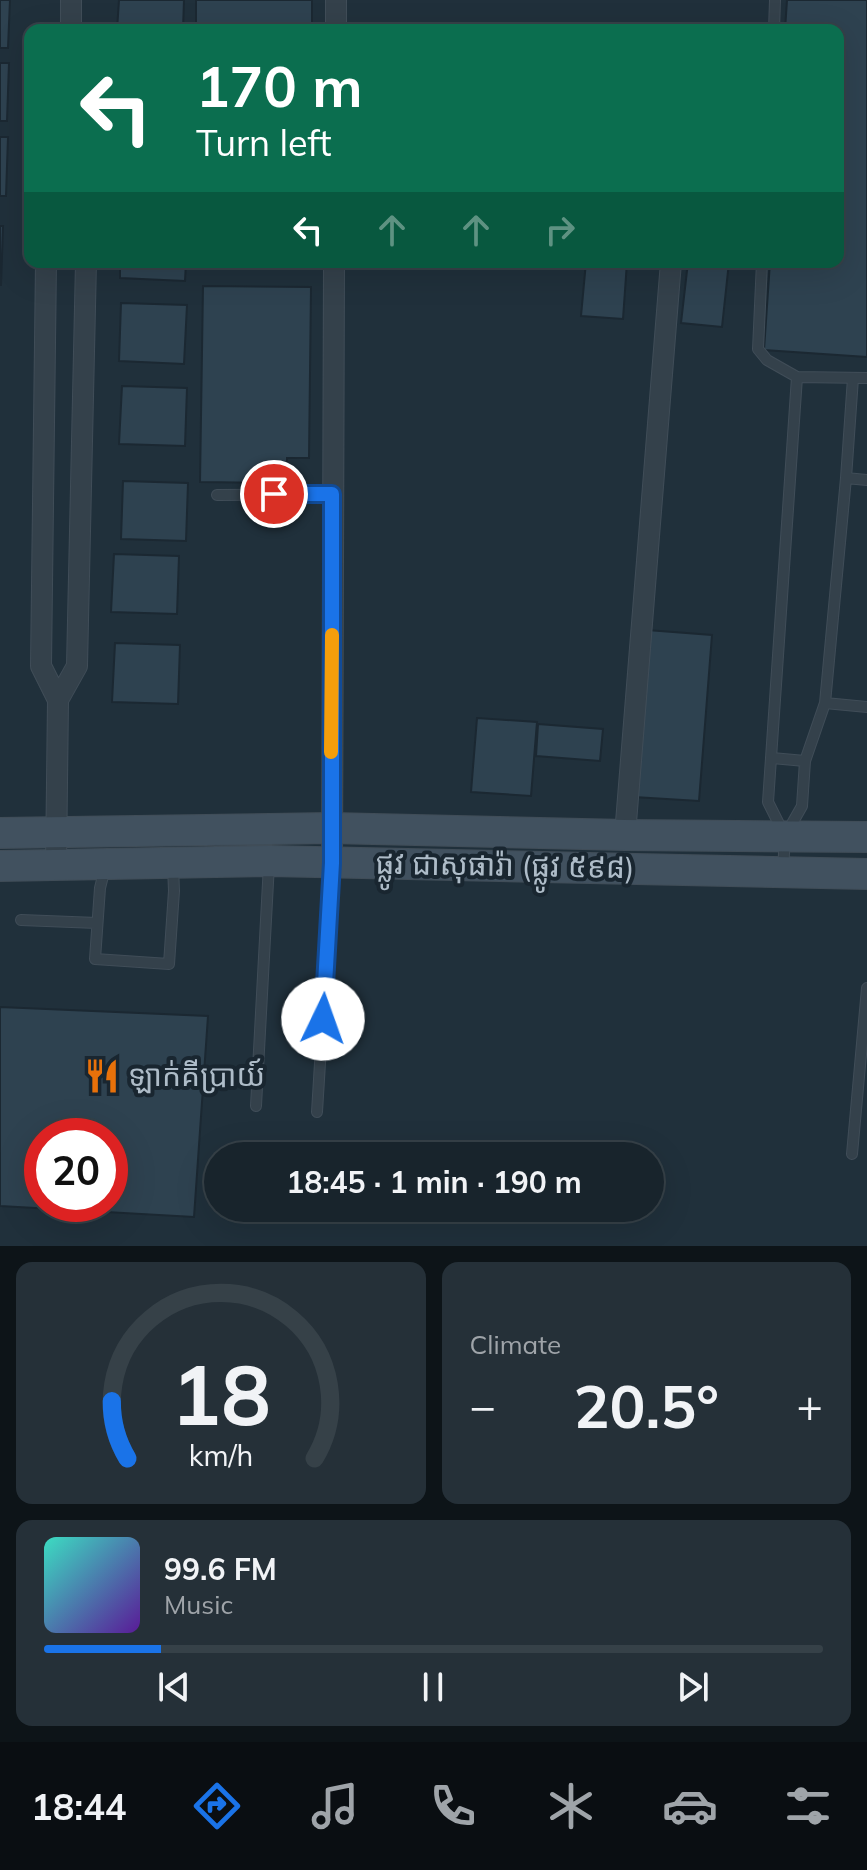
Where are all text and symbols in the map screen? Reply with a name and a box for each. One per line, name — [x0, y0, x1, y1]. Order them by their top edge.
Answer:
text: 170 m — [196, 51, 363, 121]
icon: left — [64, 56, 168, 160]
text: Turn left — [196, 120, 332, 165]
icon: left — [286, 208, 330, 252]
icon: ahead — [370, 208, 414, 252]
icon: ahead — [454, 208, 498, 252]
icon: right — [538, 208, 582, 252]
pin — [240, 460, 308, 528]
icon: arrive — [252, 472, 296, 516]
street label: ផ្លូវ ជាសុផារ៉ា (ផ្លូវ ៥៩៨) — [375, 844, 635, 894]
position arrow — [281, 977, 365, 1061]
place label: ឡាក់គីប្រាយ៍ — [128, 1056, 265, 1094]
restaurant icon: ឡាក់គីប្រាយ៍ — [83, 1057, 121, 1095]
speed limit sign: 20 — [24, 1118, 128, 1222]
text: 18:45 · 1 min · 190 m — [286, 1163, 582, 1201]
text: Climate — [470, 1328, 561, 1361]
text: 18 — [171, 1341, 271, 1446]
text: 20.5° — [573, 1368, 719, 1443]
text: − — [470, 1378, 496, 1433]
text: + — [797, 1378, 823, 1433]
text: km/h — [188, 1437, 253, 1473]
text: 99.6 FM — [164, 1550, 277, 1588]
text: Music — [164, 1588, 233, 1621]
icon: previous — [152, 1665, 196, 1709]
icon: pause — [411, 1665, 455, 1709]
icon: next — [671, 1665, 715, 1709]
icon: directions — [189, 1778, 245, 1834]
icon: music — [307, 1778, 363, 1834]
icon: phone — [425, 1778, 481, 1834]
icon: climate — [543, 1778, 599, 1834]
icon: car — [662, 1778, 718, 1834]
icon: filters — [780, 1778, 836, 1834]
text: 18:44 — [31, 1784, 126, 1829]

